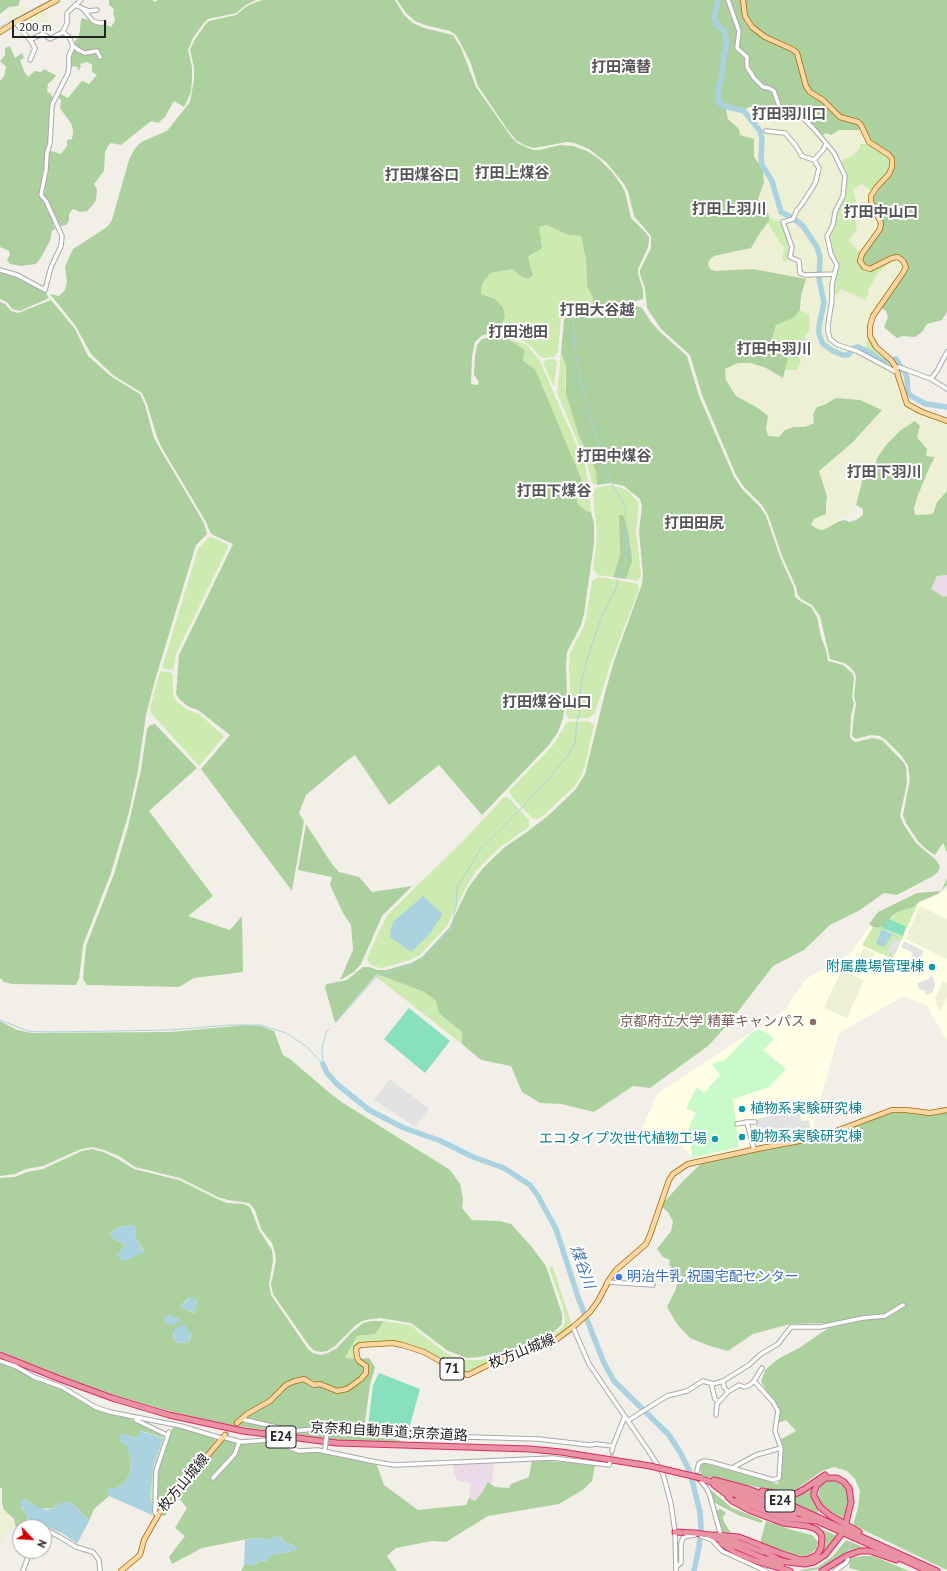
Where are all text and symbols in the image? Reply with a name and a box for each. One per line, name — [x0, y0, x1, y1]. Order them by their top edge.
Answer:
scale bar — [14, 12, 108, 38]
text: 200 m — [19, 19, 52, 34]
district label: 打田滝替 — [591, 59, 651, 77]
district label: 打田羽川口 — [752, 106, 826, 124]
district label: 打田上煤谷 — [475, 165, 549, 183]
district label: 打田煤谷口 — [385, 167, 459, 185]
district label: 打田上羽川 — [692, 201, 766, 219]
district label: 打田中山口 — [844, 204, 918, 222]
district label: 打田大谷越 — [560, 302, 634, 320]
district label: 打田池田 — [488, 324, 548, 342]
district label: 打田中羽川 — [737, 341, 811, 359]
district label: 打田中煤谷 — [577, 448, 651, 466]
district label: 打田下羽川 — [847, 464, 921, 482]
district label: 打田下煤谷 — [517, 483, 591, 501]
district label: 打田田尻 — [664, 515, 724, 533]
district label: 打田煤谷山口 — [502, 694, 592, 712]
place label: 附属農場管理棟 — [826, 959, 924, 975]
marker: 附属農場管理棟 — [927, 962, 937, 972]
place label: 京都府立大学 精華キャンパス — [619, 1014, 805, 1030]
marker: 京都府立大学 精華キャンパス — [808, 1017, 818, 1027]
place label: 植物系実験研究棟 — [750, 1101, 862, 1117]
marker: 植物系実験研究棟 — [737, 1104, 747, 1114]
place label: 動物系実験研究棟 — [750, 1129, 862, 1145]
place label: エコタイプ次世代植物工場 — [539, 1131, 707, 1147]
marker: 動物系実験研究棟 — [737, 1132, 747, 1142]
marker: エコタイプ次世代植物工場 — [710, 1134, 720, 1144]
water label: 煤谷川 — [566, 1243, 598, 1291]
place label: 明治牛乳 祝園宅配センター — [627, 1269, 799, 1285]
marker: 明治牛乳 祝園宅配センター — [614, 1272, 624, 1282]
street label: 枚方山城線 — [486, 1331, 558, 1373]
road number: 71 — [440, 1358, 464, 1380]
street label: 京奈和自動車道;京奈道路 — [310, 1419, 468, 1445]
road number: E24 — [266, 1426, 296, 1448]
street label: 枚方山城線 — [155, 1451, 213, 1515]
road number: E24 — [765, 1490, 795, 1512]
north arrow — [12, 1519, 52, 1559]
text: N — [34, 1537, 50, 1550]

